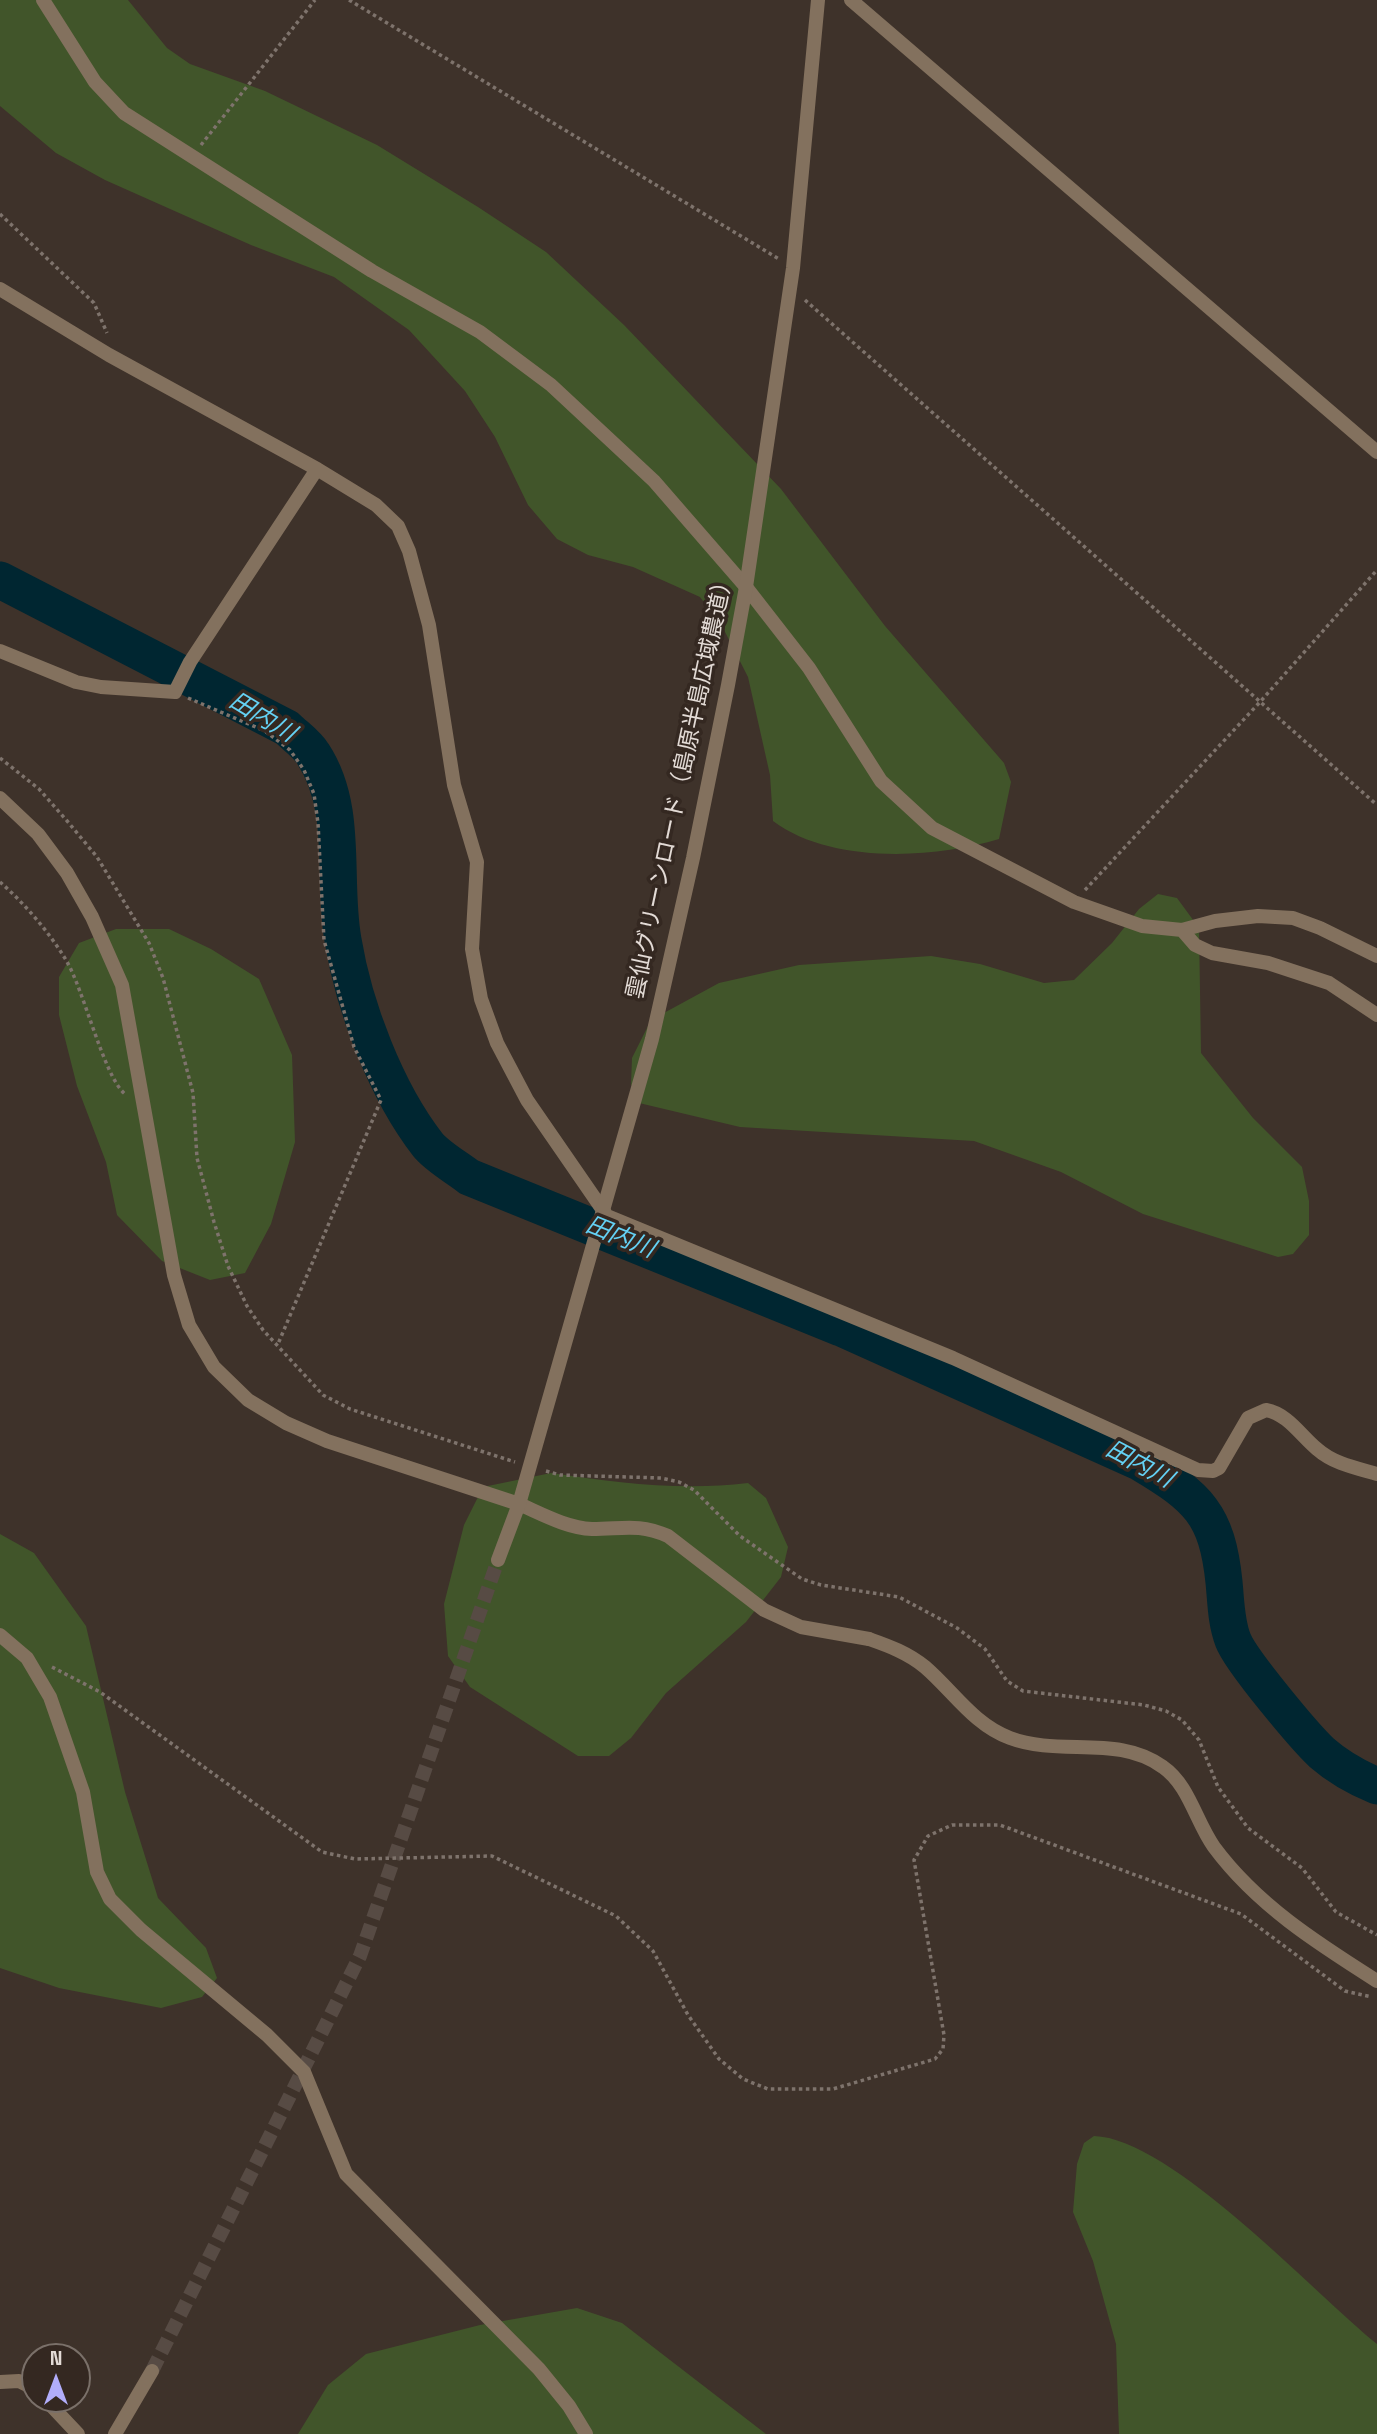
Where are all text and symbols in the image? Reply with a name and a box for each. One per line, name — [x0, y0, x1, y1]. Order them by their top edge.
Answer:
street label: 雲仙グリーンロード（島原半島広域農道） — [622, 568, 740, 1002]
water label: 田内川 — [224, 687, 300, 749]
water label: 田内川 — [581, 1211, 659, 1265]
water label: 田内川 — [1100, 1435, 1178, 1495]
north arrow — [21, 2343, 91, 2413]
text: N — [50, 2346, 62, 2371]

